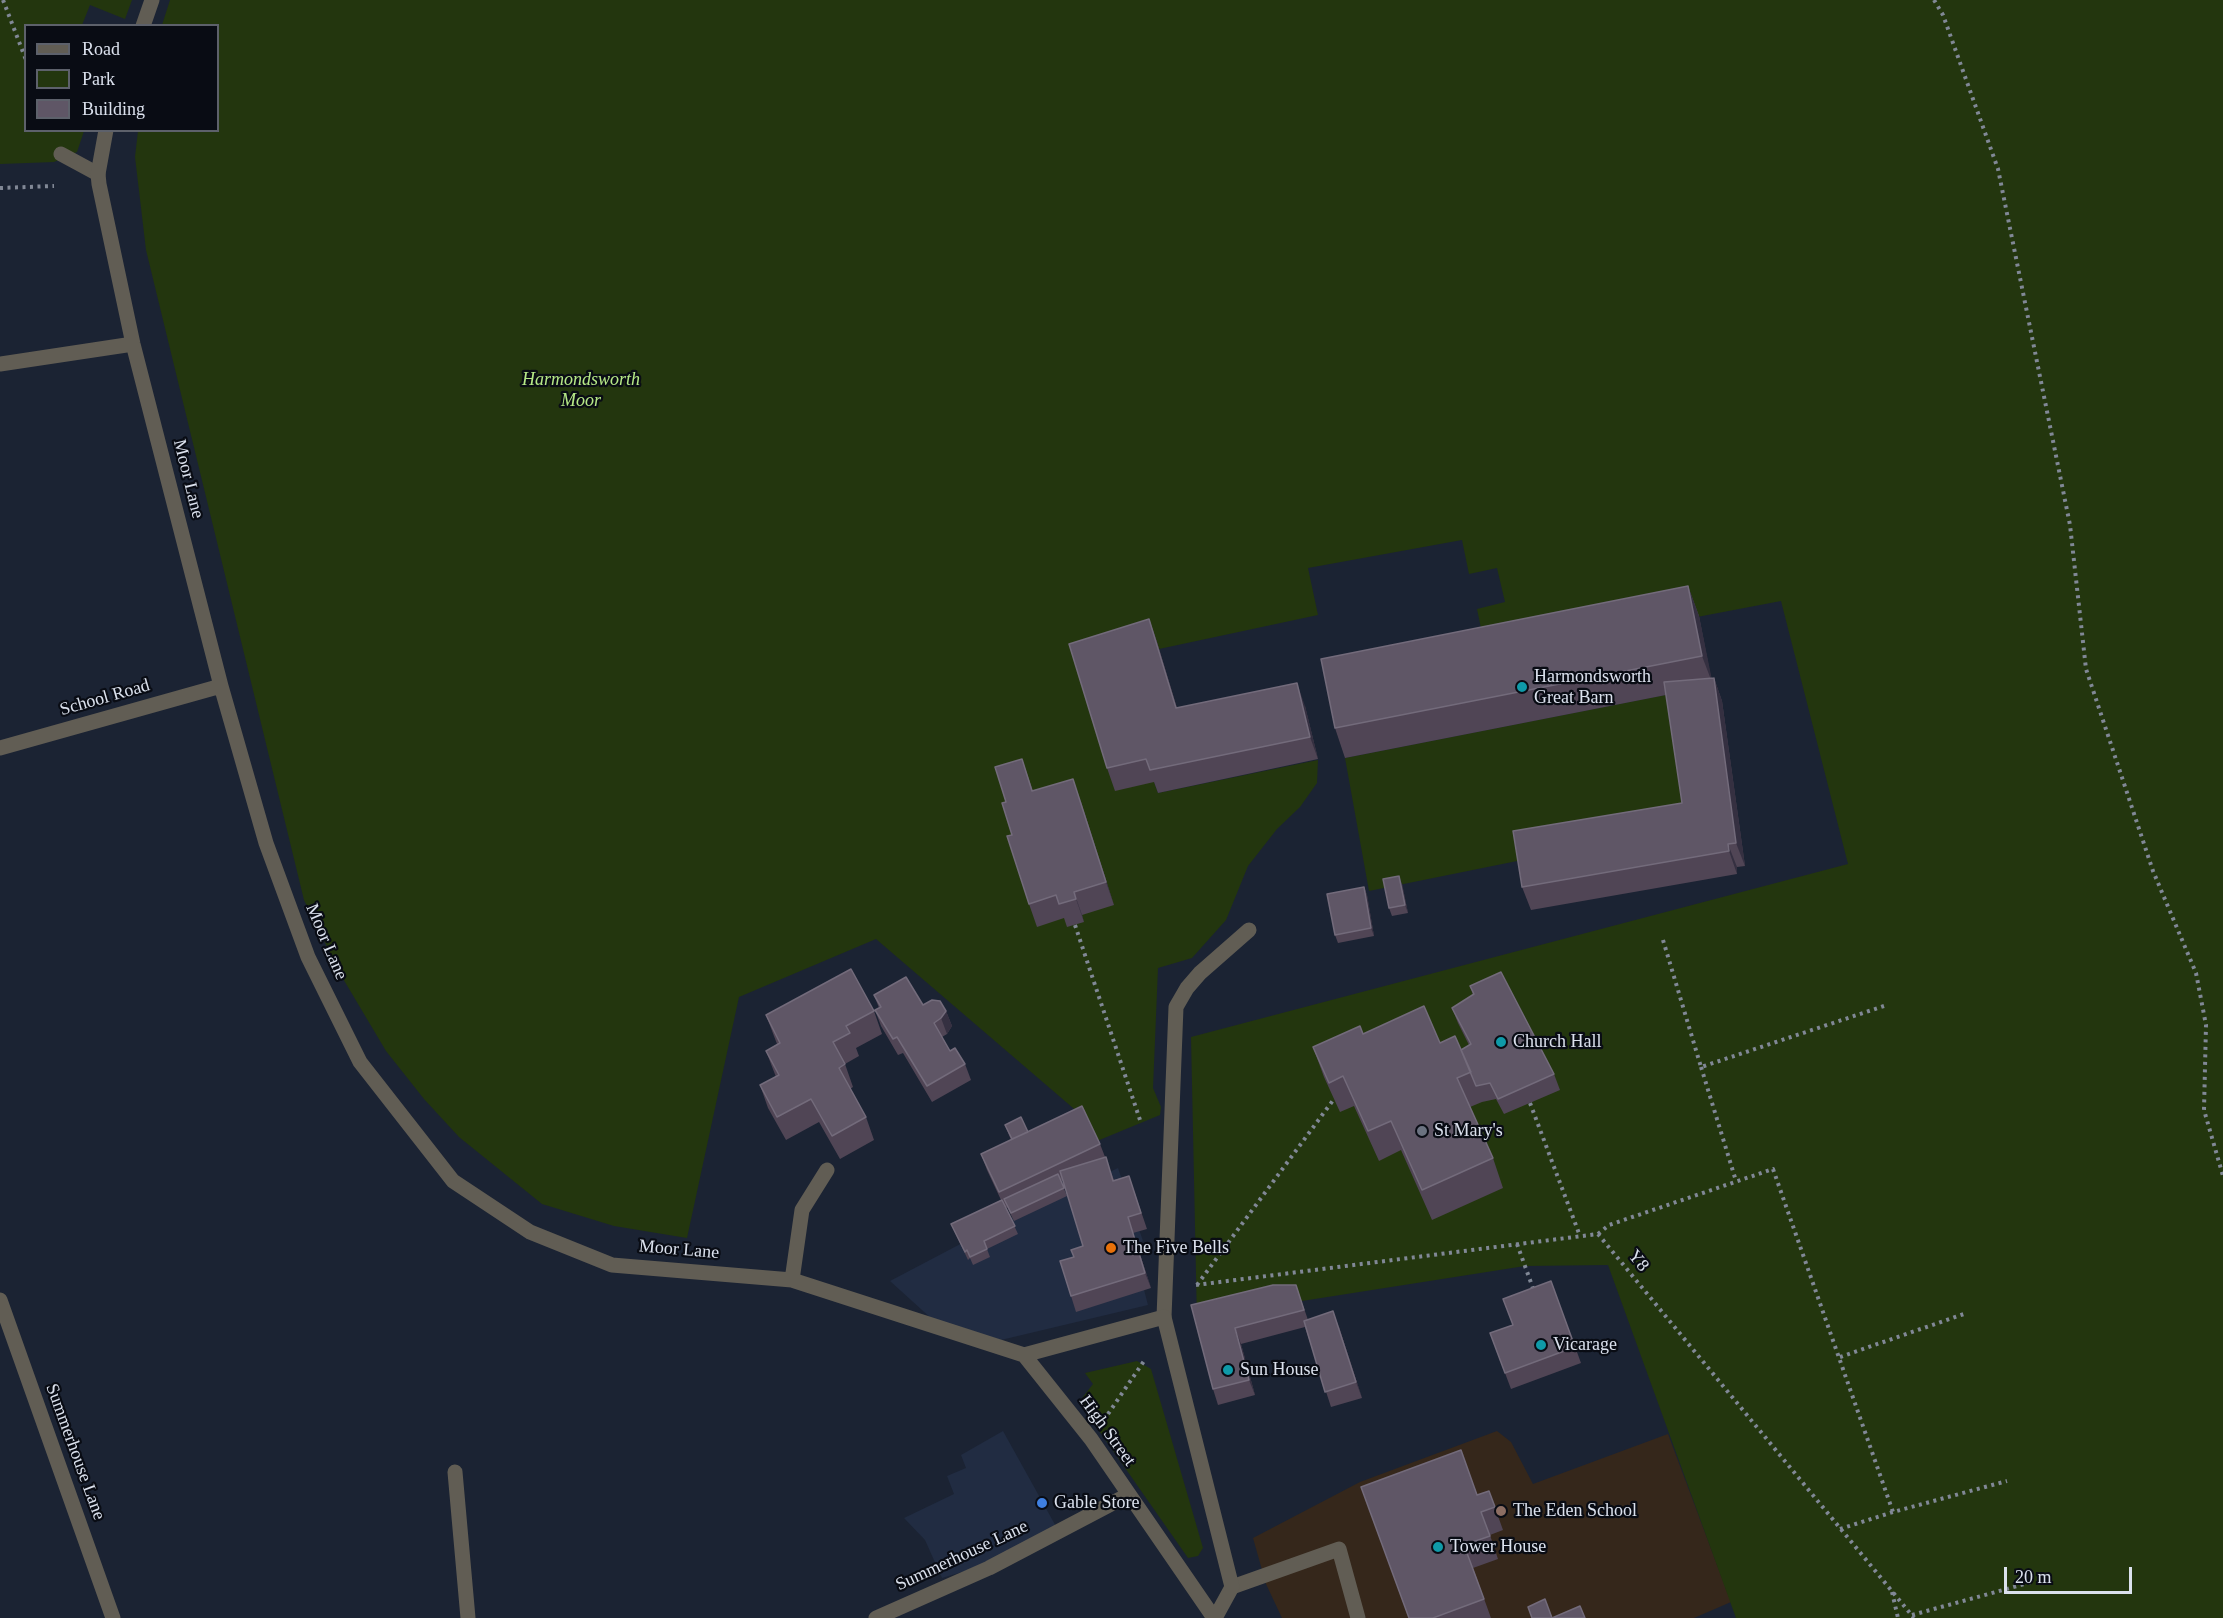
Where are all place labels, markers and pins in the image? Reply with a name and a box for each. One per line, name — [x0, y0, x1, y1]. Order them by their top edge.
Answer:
place label: Harmondsworth Great Barn — [1534, 666, 1651, 708]
marker: Harmondsworth Great Barn — [1515, 680, 1529, 694]
place label: Church Hall — [1513, 1031, 1601, 1053]
marker: Church Hall — [1494, 1035, 1508, 1049]
place label: St Mary's — [1434, 1120, 1503, 1142]
marker: St Mary's — [1415, 1124, 1429, 1138]
place label: The Five Bells — [1123, 1237, 1229, 1259]
marker: The Five Bells — [1104, 1241, 1118, 1255]
place label: Vicarage — [1553, 1334, 1617, 1356]
marker: Vicarage — [1534, 1338, 1548, 1352]
place label: Sun House — [1240, 1359, 1319, 1381]
marker: Sun House — [1221, 1363, 1235, 1377]
place label: Gable Store — [1054, 1492, 1139, 1514]
marker: Gable Store — [1035, 1496, 1049, 1510]
place label: The Eden School — [1513, 1500, 1637, 1522]
marker: The Eden School — [1494, 1504, 1508, 1518]
place label: Tower House — [1450, 1536, 1546, 1558]
marker: Tower House — [1431, 1540, 1445, 1554]

